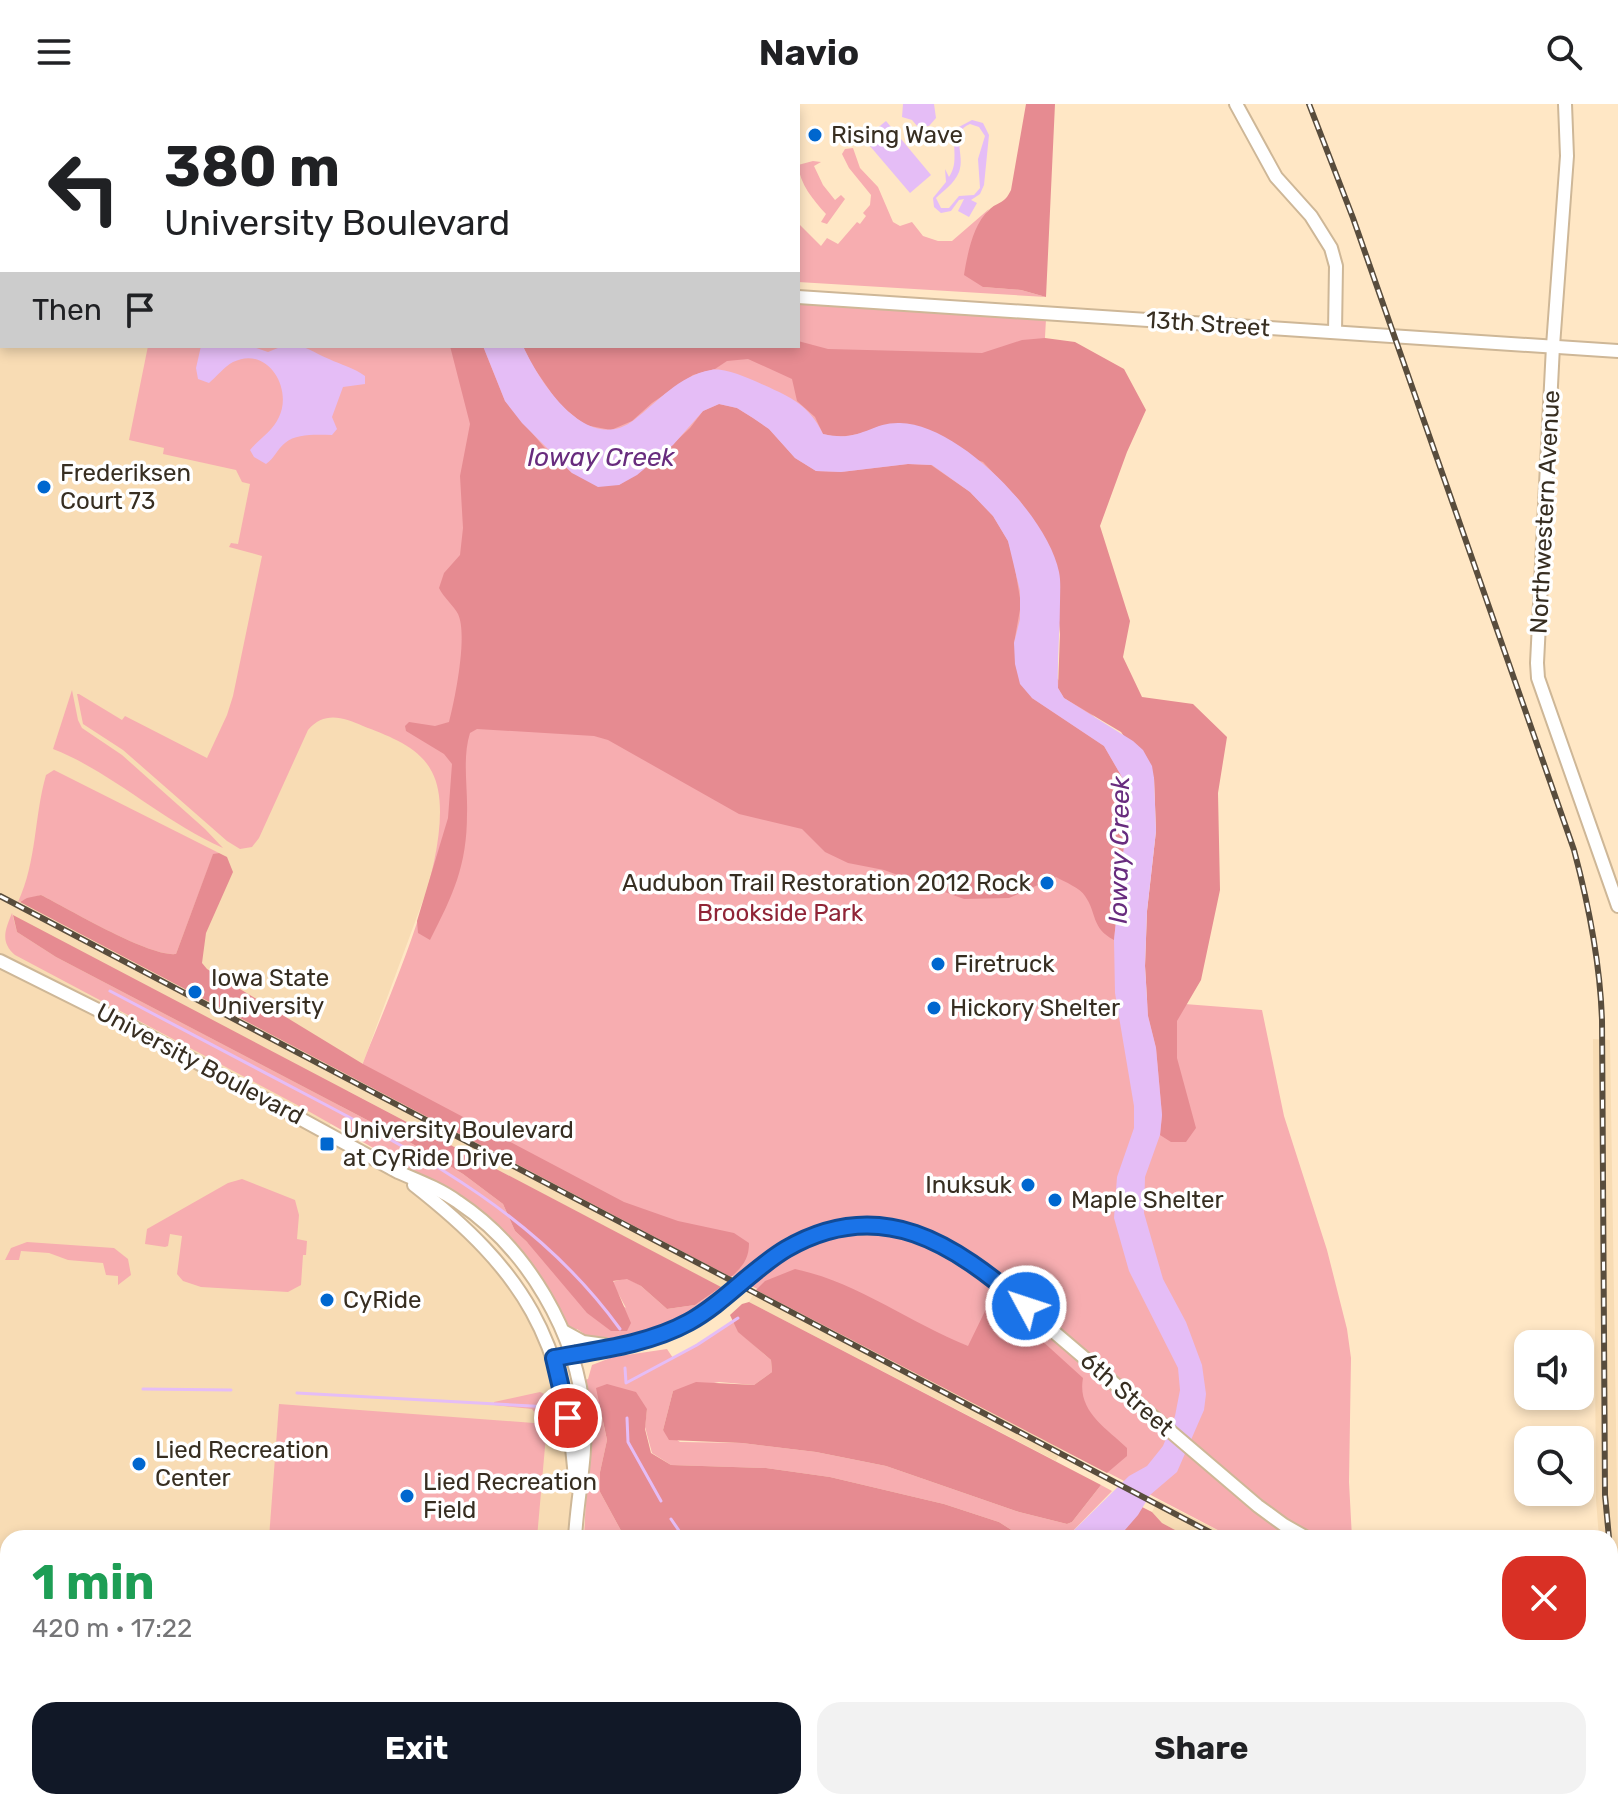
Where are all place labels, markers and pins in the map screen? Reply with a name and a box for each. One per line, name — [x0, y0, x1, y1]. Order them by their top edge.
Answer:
place label: Rising Wave — [831, 121, 963, 149]
marker: Rising Wave — [806, 126, 824, 144]
place label: Frederiksen Court 73 — [60, 459, 191, 515]
marker: Frederiksen Court 73 — [35, 478, 53, 496]
place label: Audubon Trail Restoration 2012 Rock — [622, 869, 1032, 897]
marker: Audubon Trail Restoration 2012 Rock — [1038, 874, 1056, 892]
place label: Firetruck — [954, 950, 1055, 978]
marker: Firetruck — [929, 955, 947, 973]
place label: Iowa State University — [211, 964, 329, 1020]
marker: Iowa State University — [186, 983, 204, 1001]
place label: Hickory Shelter — [950, 994, 1120, 1022]
marker: Hickory Shelter — [925, 999, 943, 1017]
place label: University Boulevard at CyRide Drive — [343, 1116, 574, 1172]
marker: University Boulevard at CyRide Drive — [318, 1135, 336, 1153]
place label: Inuksuk — [925, 1171, 1013, 1199]
marker: Inuksuk — [1019, 1176, 1037, 1194]
place label: Maple Shelter — [1071, 1186, 1224, 1214]
marker: Maple Shelter — [1046, 1191, 1064, 1209]
place label: CyRide — [343, 1286, 421, 1314]
marker: CyRide — [318, 1291, 336, 1309]
pin — [534, 1384, 602, 1452]
place label: Lied Recreation Center — [155, 1436, 329, 1492]
marker: Lied Recreation Center — [130, 1455, 148, 1473]
place label: Lied Recreation Field — [423, 1468, 597, 1524]
marker: Lied Recreation Field — [398, 1487, 416, 1505]

